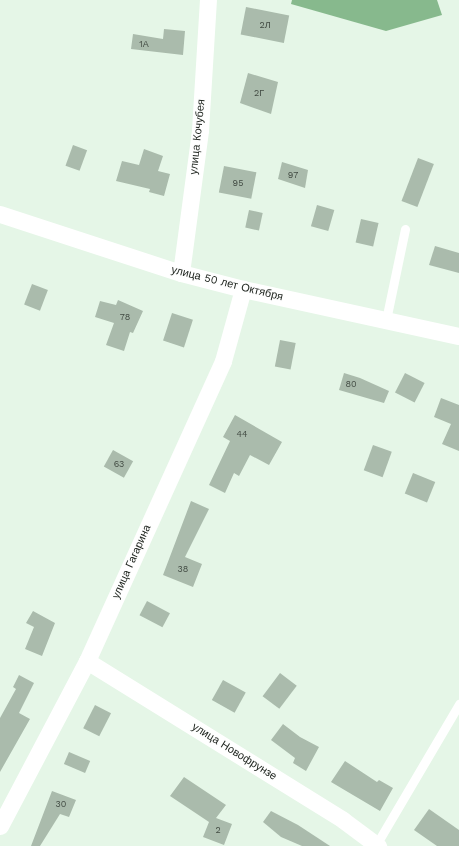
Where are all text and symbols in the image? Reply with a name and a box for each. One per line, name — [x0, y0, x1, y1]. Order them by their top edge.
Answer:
house number: 2Л — [259, 20, 271, 30]
house number: 1А — [139, 39, 149, 49]
house number: 2Г — [254, 88, 264, 98]
street label: улица Кочубея — [187, 99, 209, 175]
house number: 97 — [288, 170, 298, 180]
house number: 95 — [233, 178, 243, 188]
street label: улица 50 лет Октября — [170, 264, 284, 304]
house number: 78 — [120, 312, 130, 322]
house number: 80 — [345, 379, 357, 389]
house number: 44 — [237, 429, 247, 439]
house number: 63 — [114, 459, 124, 469]
street label: улица Гагарина — [110, 523, 154, 601]
house number: 38 — [178, 564, 188, 574]
street label: улица Новофрунзе — [189, 721, 279, 783]
house number: 30 — [56, 799, 66, 809]
house number: 2 — [215, 825, 221, 835]

